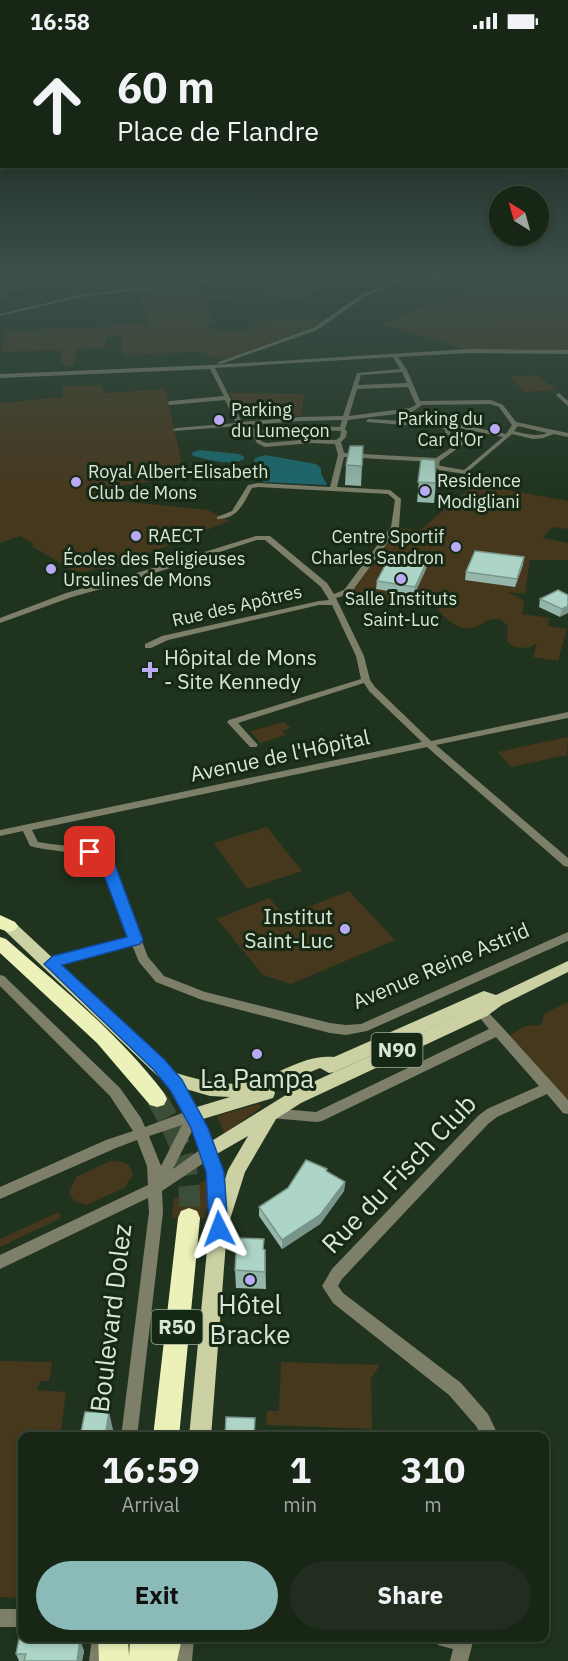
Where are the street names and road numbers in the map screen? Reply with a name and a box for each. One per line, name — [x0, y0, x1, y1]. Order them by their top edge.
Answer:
street label: Rue des Apôtres — [170, 579, 304, 632]
street label: Avenue de l'Hôpital — [187, 722, 372, 788]
street label: Avenue Reine Astrid — [348, 915, 533, 1015]
road number: N90 — [372, 1033, 422, 1067]
street label: Rue du Fisch Club — [314, 1086, 483, 1260]
street label: Boulevard Dolez — [82, 1222, 138, 1414]
road number: R50 — [152, 1310, 202, 1344]

